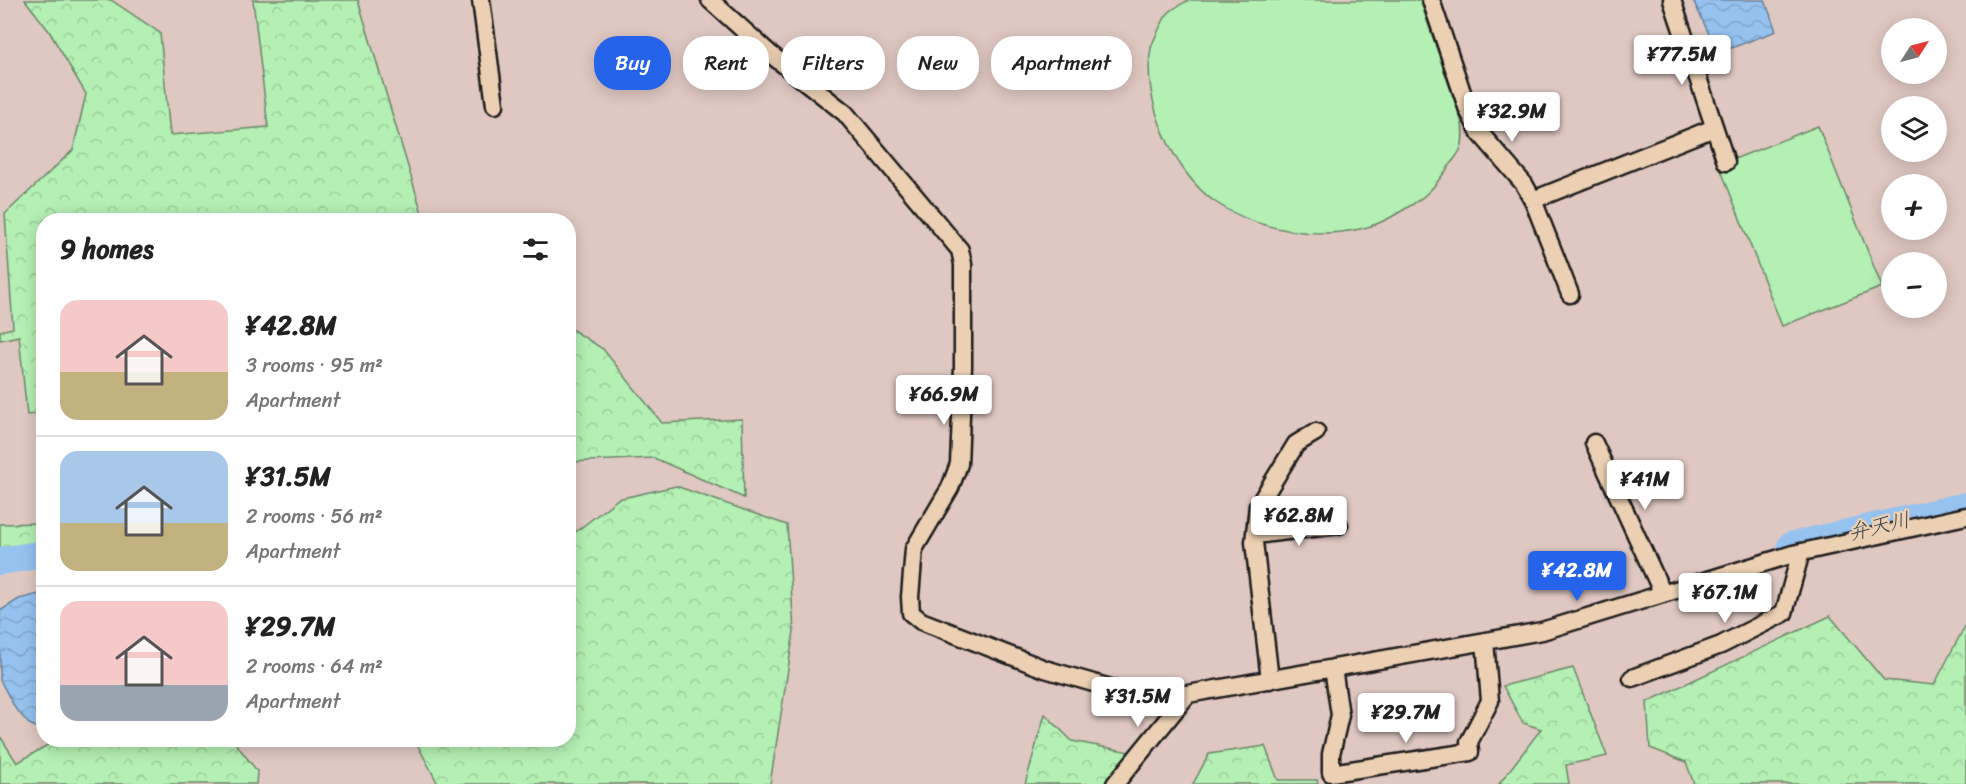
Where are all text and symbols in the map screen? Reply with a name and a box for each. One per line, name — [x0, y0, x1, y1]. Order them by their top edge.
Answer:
north arrow — [1881, 18, 1947, 84]
map controls — [1881, 18, 1947, 318]
pin: ¥77.5M — [1633, 35, 1731, 86]
chip: Buy — [594, 36, 671, 90]
chip: Rent — [683, 36, 769, 90]
chip: Filters — [781, 36, 885, 90]
chip: New — [897, 36, 979, 90]
chip: Apartment — [991, 36, 1132, 90]
text: ¥77.5M — [1648, 37, 1716, 72]
pin: ¥32.9M — [1463, 92, 1561, 143]
text: ¥32.9M — [1478, 94, 1546, 129]
button: layers — [1881, 96, 1947, 162]
button: + — [1881, 174, 1947, 240]
text: 9 homes — [60, 226, 154, 272]
icon: filters — [519, 233, 552, 266]
button: − — [1881, 252, 1947, 318]
text: ¥42.8M — [246, 302, 336, 348]
icon: home — [108, 324, 180, 396]
text: 3 rooms · 95 m² — [246, 348, 383, 383]
pin: ¥66.9M — [895, 375, 993, 426]
text: ¥66.9M — [910, 377, 978, 412]
text: Apartment — [246, 383, 340, 418]
text: ¥31.5M — [246, 453, 331, 499]
pin: ¥41M — [1609, 460, 1681, 511]
text: ¥41M — [1621, 462, 1669, 497]
icon: home — [108, 475, 180, 547]
pin: ¥62.8M — [1250, 496, 1348, 547]
text: ¥62.8M — [1265, 498, 1333, 533]
text: 2 rooms · 56 m² — [246, 499, 383, 534]
water label: 弁天川 — [1844, 500, 1914, 552]
text: Apartment — [246, 534, 340, 569]
pin: ¥42.8M — [1528, 551, 1626, 602]
text: ¥42.8M — [1542, 553, 1612, 588]
pin: ¥67.1M — [1676, 573, 1774, 624]
text: ¥67.1M — [1693, 575, 1757, 610]
text: ¥29.7M — [246, 603, 335, 649]
icon: home — [108, 625, 180, 697]
text: 2 rooms · 64 m² — [246, 649, 383, 684]
pin: ¥31.5M — [1089, 677, 1187, 728]
text: ¥31.5M — [1105, 679, 1171, 714]
text: Apartment — [246, 684, 340, 719]
pin: ¥29.7M — [1357, 693, 1455, 744]
text: ¥29.7M — [1372, 695, 1440, 730]

